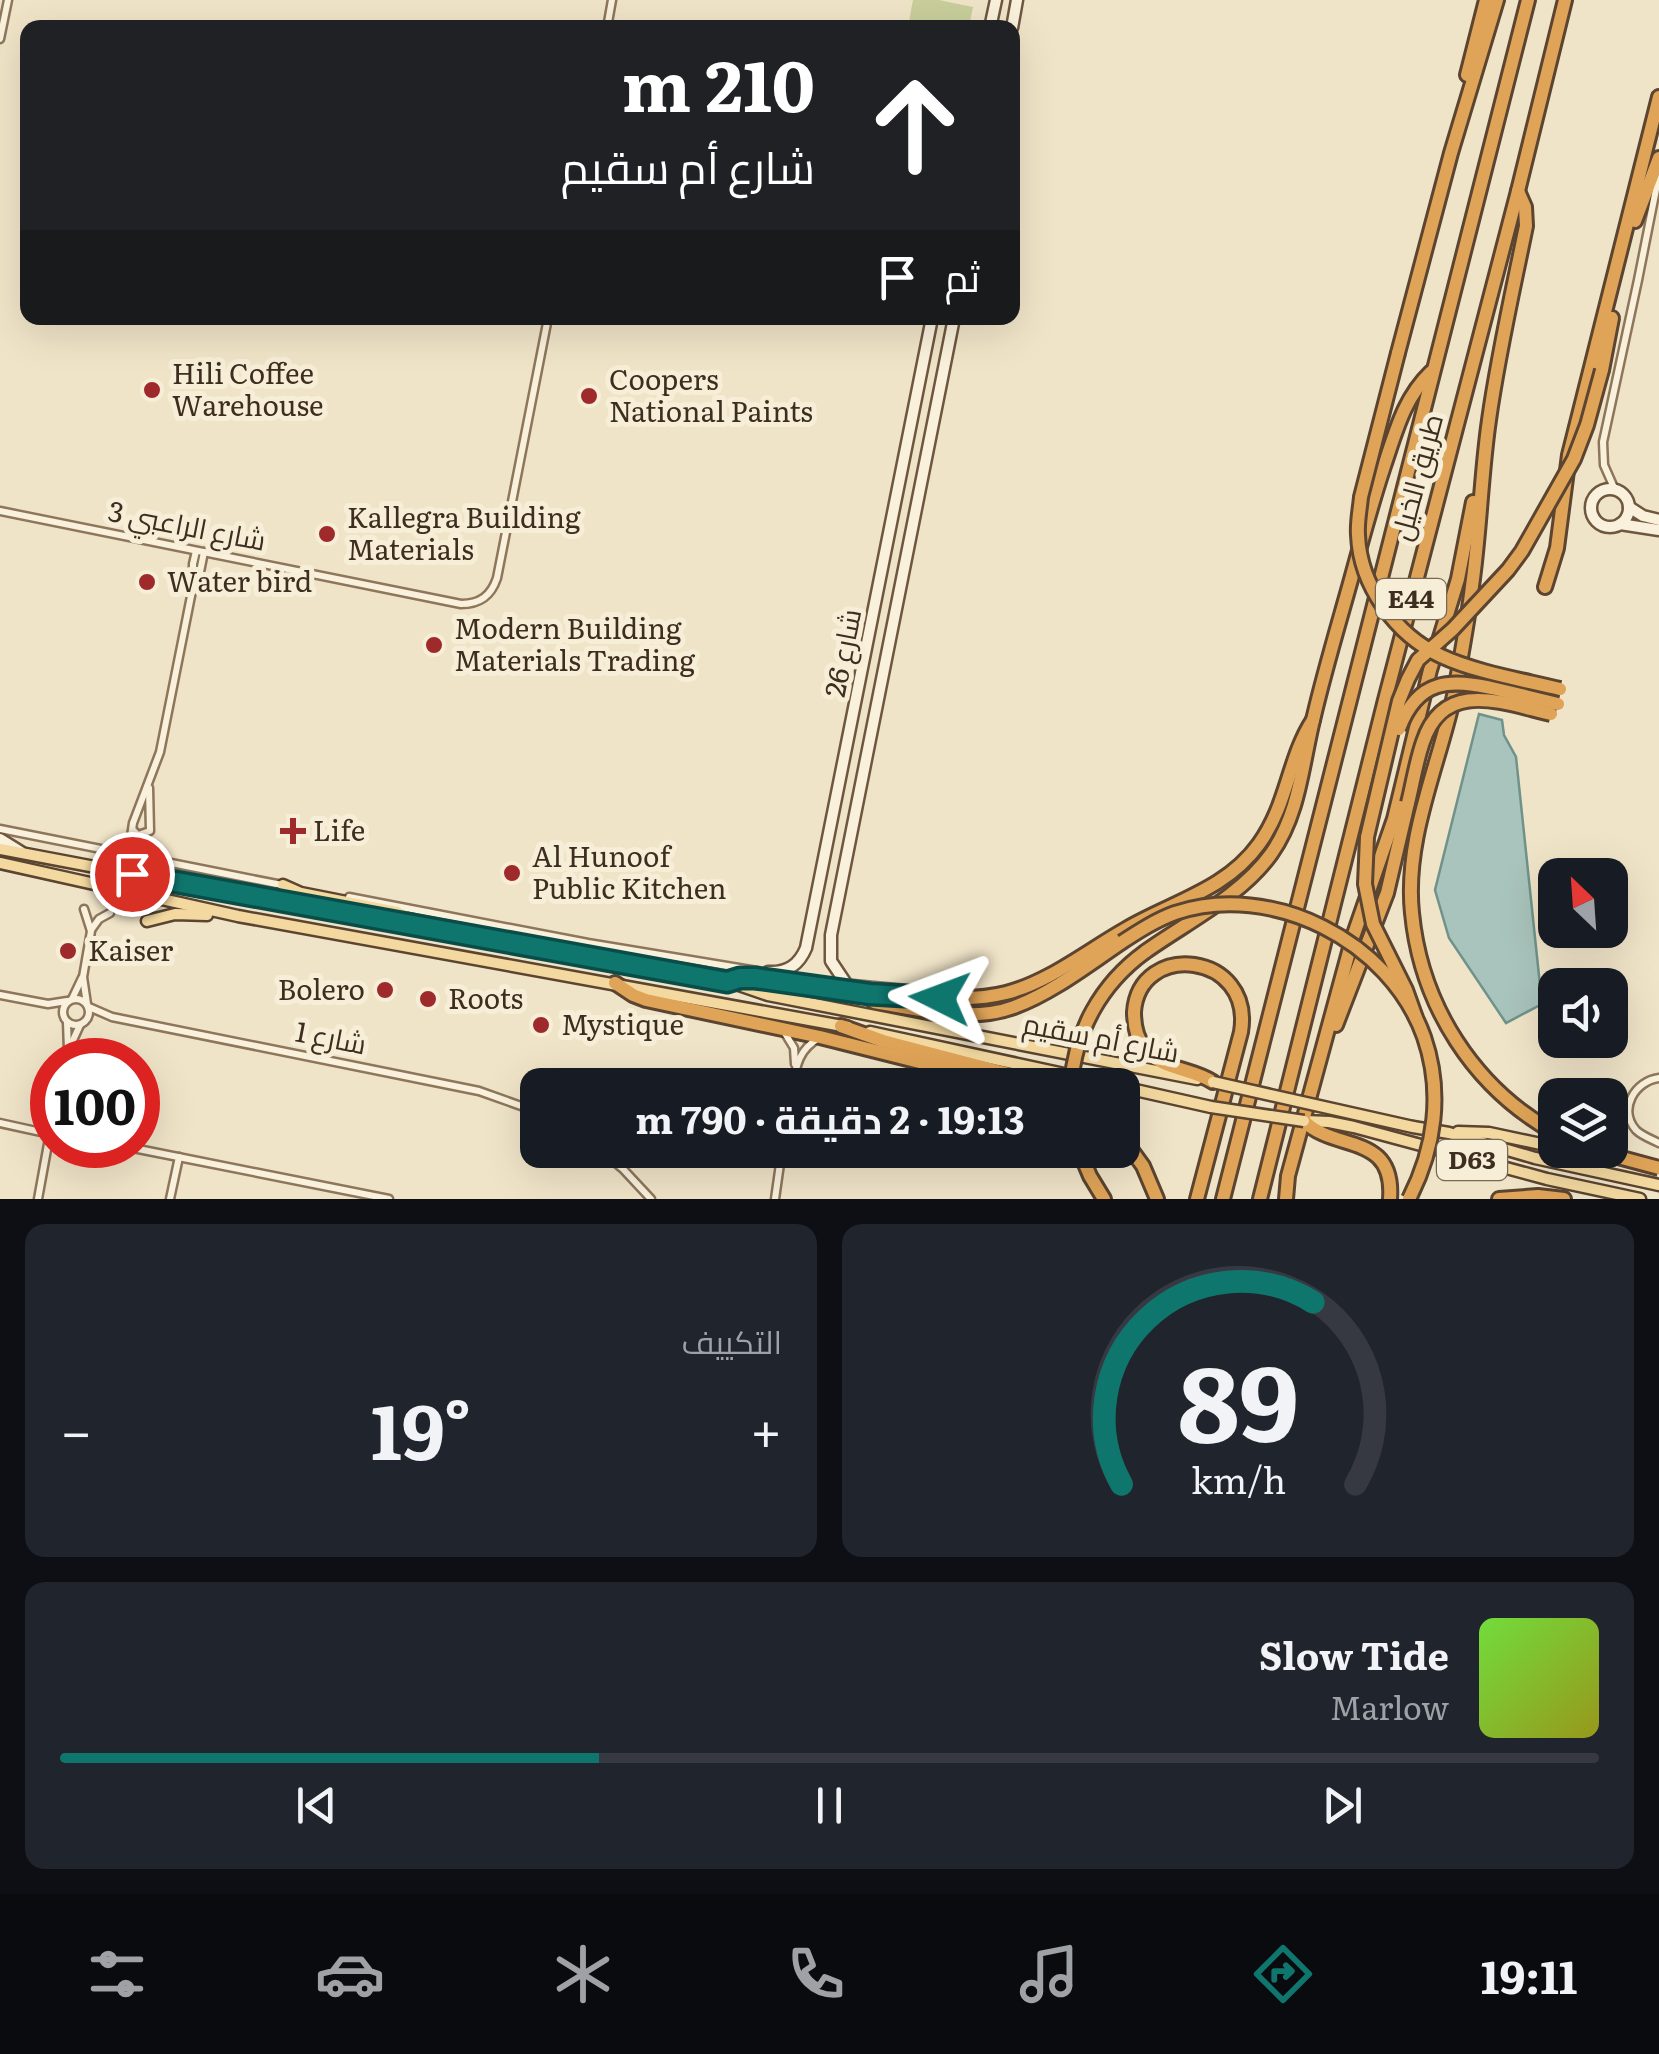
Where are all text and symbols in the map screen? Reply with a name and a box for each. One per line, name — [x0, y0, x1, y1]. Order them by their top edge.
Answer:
text: 210 m — [622, 30, 815, 134]
icon: ahead — [850, 60, 980, 190]
text: شارع أم سقيم — [561, 131, 815, 198]
text: ثم — [945, 247, 980, 304]
icon: arrive — [870, 250, 925, 305]
place label: Hili Coffee Warehouse — [172, 351, 324, 425]
place label: Coopers National Paints — [609, 357, 813, 431]
marker: Hili Coffee Warehouse — [141, 379, 163, 401]
marker: Coopers National Paints — [578, 385, 600, 407]
street label: طريق الخيل — [1378, 408, 1452, 544]
street label: شارع الراعبي 3 — [105, 488, 270, 563]
place label: Kallegra Building Materials — [347, 495, 581, 569]
marker: Kallegra Building Materials — [316, 523, 338, 545]
place label: Water bird — [167, 559, 312, 601]
marker: Water bird — [136, 571, 158, 593]
road number: E44 — [1376, 579, 1446, 619]
street label: شارع 26 — [812, 605, 870, 700]
place label: Modern Building Materials Trading — [454, 606, 696, 680]
marker: Modern Building Materials Trading — [423, 634, 445, 656]
place label: Life — [313, 808, 365, 850]
marker: Life — [282, 820, 304, 842]
pin — [90, 832, 175, 917]
place label: Al Hunoof Public Kitchen — [532, 834, 727, 908]
icon: arrive — [105, 847, 160, 902]
north arrow — [1538, 858, 1628, 948]
map controls — [1538, 858, 1628, 1168]
marker: Al Hunoof Public Kitchen — [501, 862, 523, 884]
place label: Kaiser — [88, 928, 174, 970]
marker: Kaiser — [57, 940, 79, 962]
position arrow — [888, 946, 992, 1050]
place label: Bolero — [278, 967, 365, 1009]
button: sound — [1538, 968, 1628, 1058]
place label: Roots — [448, 976, 523, 1018]
marker: Bolero — [374, 979, 396, 1001]
marker: Roots — [417, 988, 439, 1010]
street label: شارع أم سقيم — [1020, 1000, 1183, 1073]
place label: Mystique — [561, 1002, 684, 1044]
street label: شارع 1 — [292, 1009, 370, 1063]
marker: Mystique — [530, 1014, 552, 1036]
speed limit sign: 100 — [30, 1038, 160, 1168]
button: layers — [1538, 1078, 1628, 1168]
text: 19:13 · 2 دقيقة · 790 m — [635, 1089, 1025, 1146]
road number: D63 — [1437, 1140, 1507, 1180]
text: التكييف — [682, 1316, 782, 1364]
text: 89 — [1178, 1320, 1298, 1474]
text: 19° — [371, 1372, 471, 1483]
text: − — [60, 1387, 92, 1469]
text: + — [750, 1387, 782, 1469]
text: km/h — [1190, 1452, 1286, 1505]
text: Slow Tide — [1259, 1625, 1449, 1682]
text: Marlow — [1330, 1682, 1449, 1730]
icon: previous — [289, 1778, 344, 1833]
icon: pause — [802, 1778, 857, 1833]
icon: next — [1315, 1778, 1370, 1833]
icon: filters — [82, 1939, 152, 2009]
icon: car — [315, 1939, 385, 2009]
icon: climate — [548, 1939, 618, 2009]
icon: phone — [781, 1939, 851, 2009]
icon: music — [1014, 1939, 1084, 2009]
icon: directions — [1248, 1939, 1318, 2009]
text: 19:11 — [1481, 1941, 1577, 2008]

